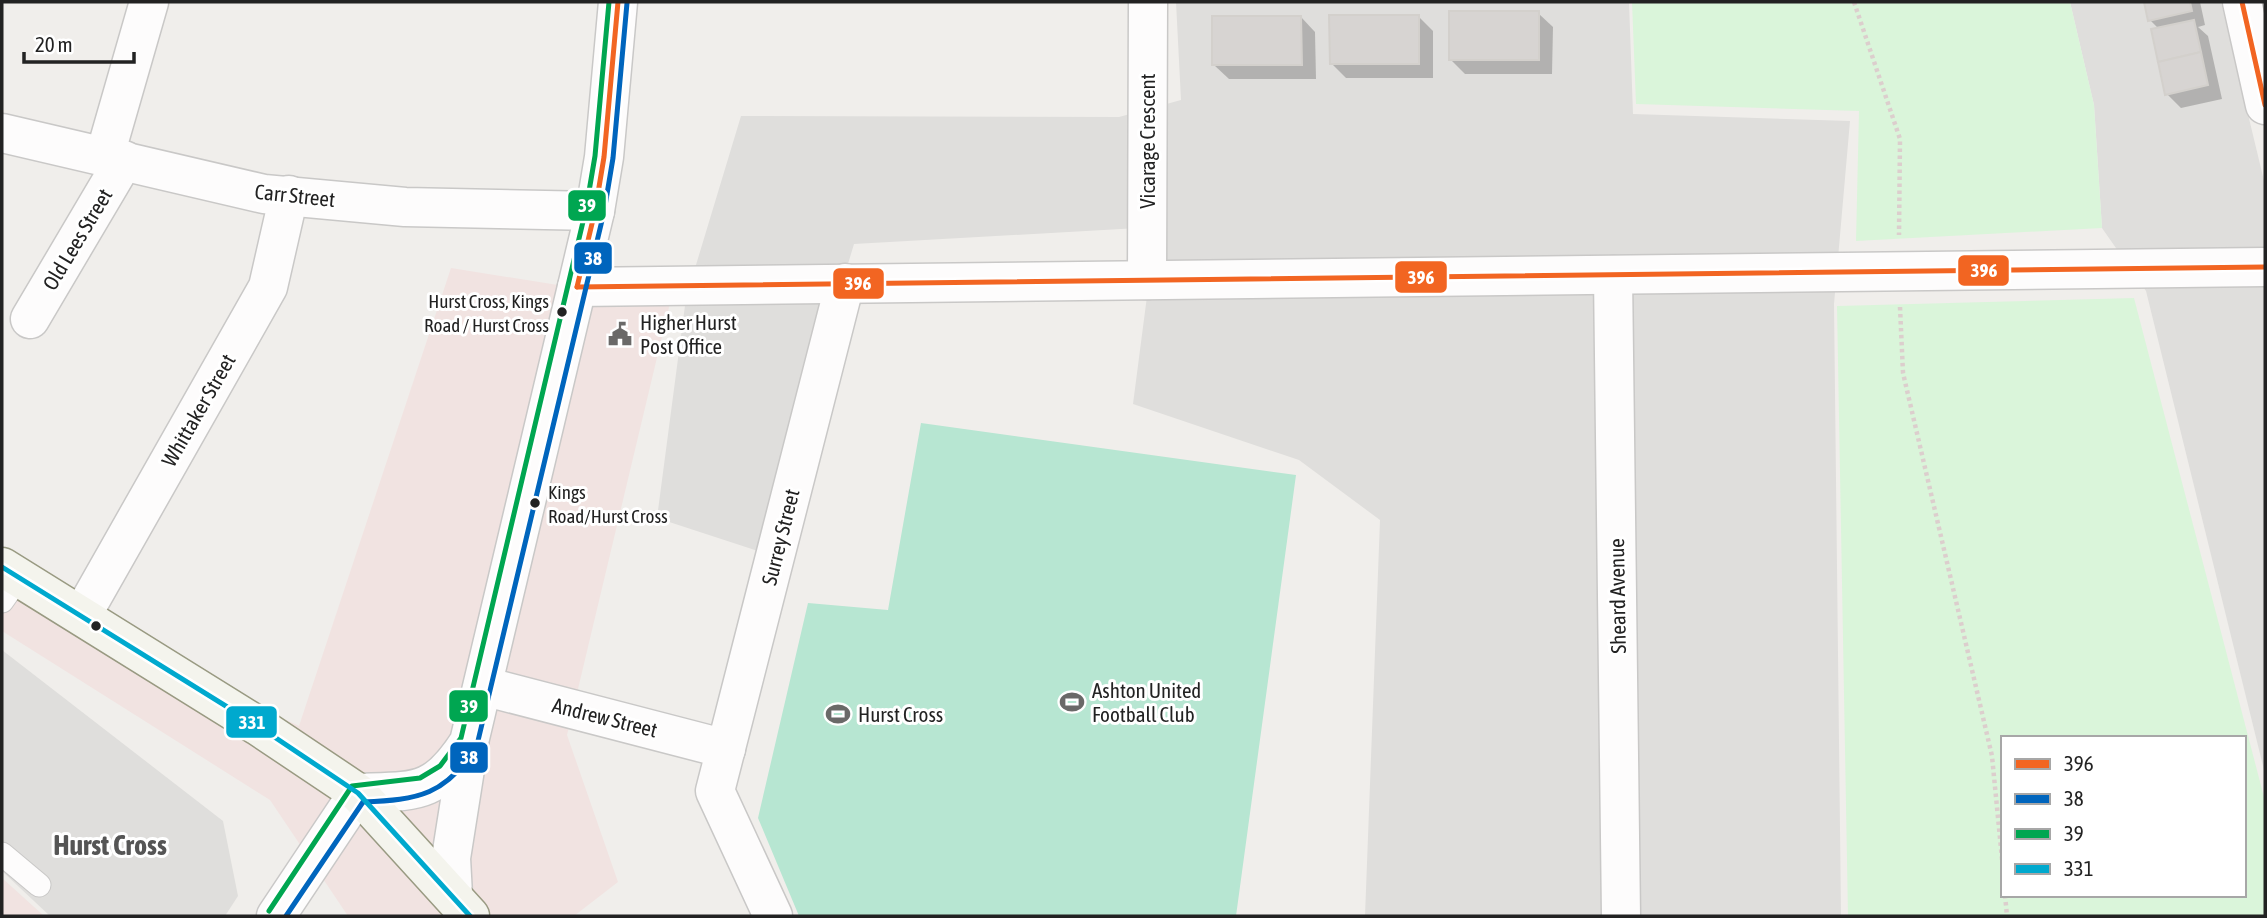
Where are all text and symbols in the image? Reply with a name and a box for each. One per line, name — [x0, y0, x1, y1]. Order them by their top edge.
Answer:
scale bar — [24, 21, 135, 65]
text: 20 m — [35, 32, 73, 56]
street label: Vicarage Crescent — [1135, 73, 1159, 209]
street label: Carr Street — [254, 179, 336, 211]
street label: Old Lees Street — [37, 184, 117, 294]
line badge: 39 — [567, 189, 607, 222]
text: 39 — [578, 194, 596, 216]
line badge: 38 — [573, 241, 613, 275]
text: 38 — [584, 247, 602, 269]
line badge: 396 — [1957, 254, 2010, 287]
text: 396 — [1971, 259, 1997, 281]
line badge: 396 — [1394, 260, 1448, 294]
text: 396 — [1408, 266, 1434, 288]
line badge: 396 — [832, 267, 885, 300]
text: 396 — [845, 272, 871, 294]
place label: Hurst Cross, Kings Road / Hurst Cross — [424, 290, 549, 336]
marker: Hurst Cross, Kings Road / Hurst Cross — [555, 305, 569, 319]
place label: Higher Hurst Post Office — [640, 310, 737, 358]
public building icon: Higher Hurst Post Office — [606, 320, 634, 348]
street label: Whittaker Street — [156, 350, 240, 470]
place label: Kings Road/Hurst Cross — [548, 481, 668, 527]
street label: Surrey Street — [756, 486, 804, 588]
marker: Kings Road/Hurst Cross — [528, 496, 542, 510]
street label: Sheard Avenue — [1604, 538, 1630, 654]
unlabelled marker — [89, 619, 103, 633]
place label: Ashton United Football Club — [1092, 678, 1201, 726]
sports icon: Ashton United Football Club — [1058, 688, 1086, 716]
line badge: 39 — [448, 689, 489, 723]
street label: Andrew Street — [550, 692, 660, 742]
text: 39 — [460, 695, 478, 717]
sports icon: Hurst Cross — [824, 700, 852, 728]
place label: Hurst Cross — [858, 702, 943, 726]
line badge: 331 — [225, 705, 278, 739]
text: 331 — [239, 711, 265, 733]
legend — [2001, 736, 2246, 897]
line badge: 38 — [449, 741, 489, 774]
text: 38 — [460, 746, 478, 768]
text: 396 — [2064, 751, 2094, 775]
text: 38 — [2064, 786, 2084, 810]
text: 39 — [2064, 821, 2084, 845]
district label: Hurst Cross — [53, 829, 167, 861]
text: 331 — [2064, 856, 2094, 880]

